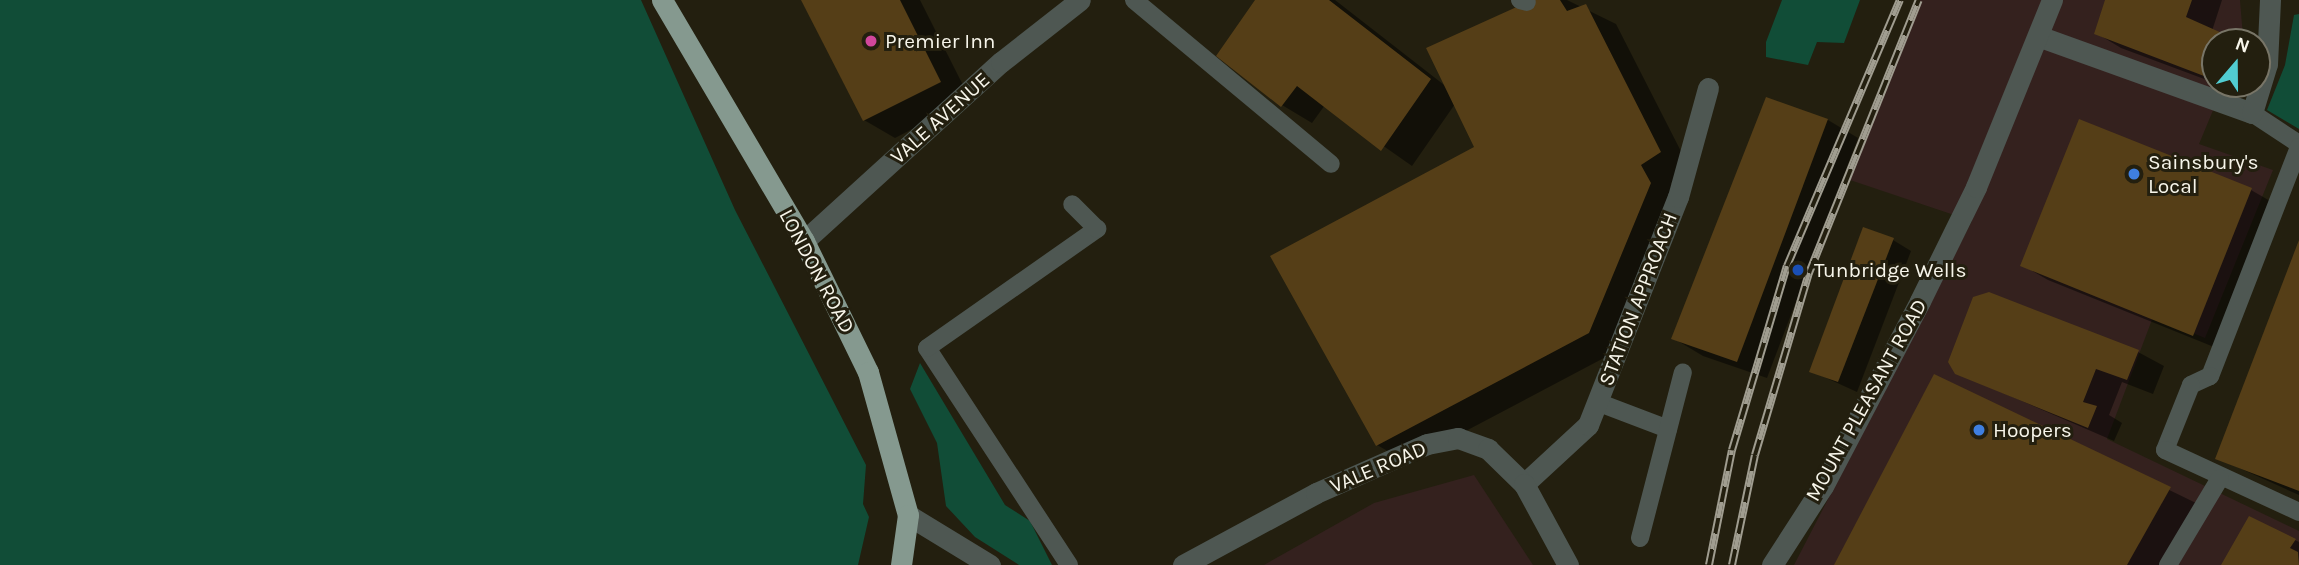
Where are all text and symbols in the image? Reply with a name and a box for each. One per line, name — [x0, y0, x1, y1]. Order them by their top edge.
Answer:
place label: Premier Inn — [885, 28, 995, 54]
north arrow — [2201, 28, 2271, 98]
text: N — [2232, 32, 2253, 58]
marker: Premier Inn — [863, 33, 879, 49]
street label: VALE AVENUE — [885, 67, 995, 169]
place label: Sainsbury's Local — [2148, 149, 2259, 199]
marker: Sainsbury's Local — [2126, 166, 2142, 182]
street label: LONDON ROAD — [774, 205, 860, 337]
street label: STATION APPROACH — [1593, 209, 1683, 389]
place label: Tunbridge Wells — [1814, 257, 1966, 283]
marker: Tunbridge Wells — [1788, 260, 1808, 280]
street label: MOUNT PLEASANT ROAD — [1800, 295, 1932, 505]
place label: Hoopers — [1993, 417, 2072, 443]
marker: Hoopers — [1971, 422, 1987, 438]
street label: VALE ROAD — [1326, 435, 1430, 499]

